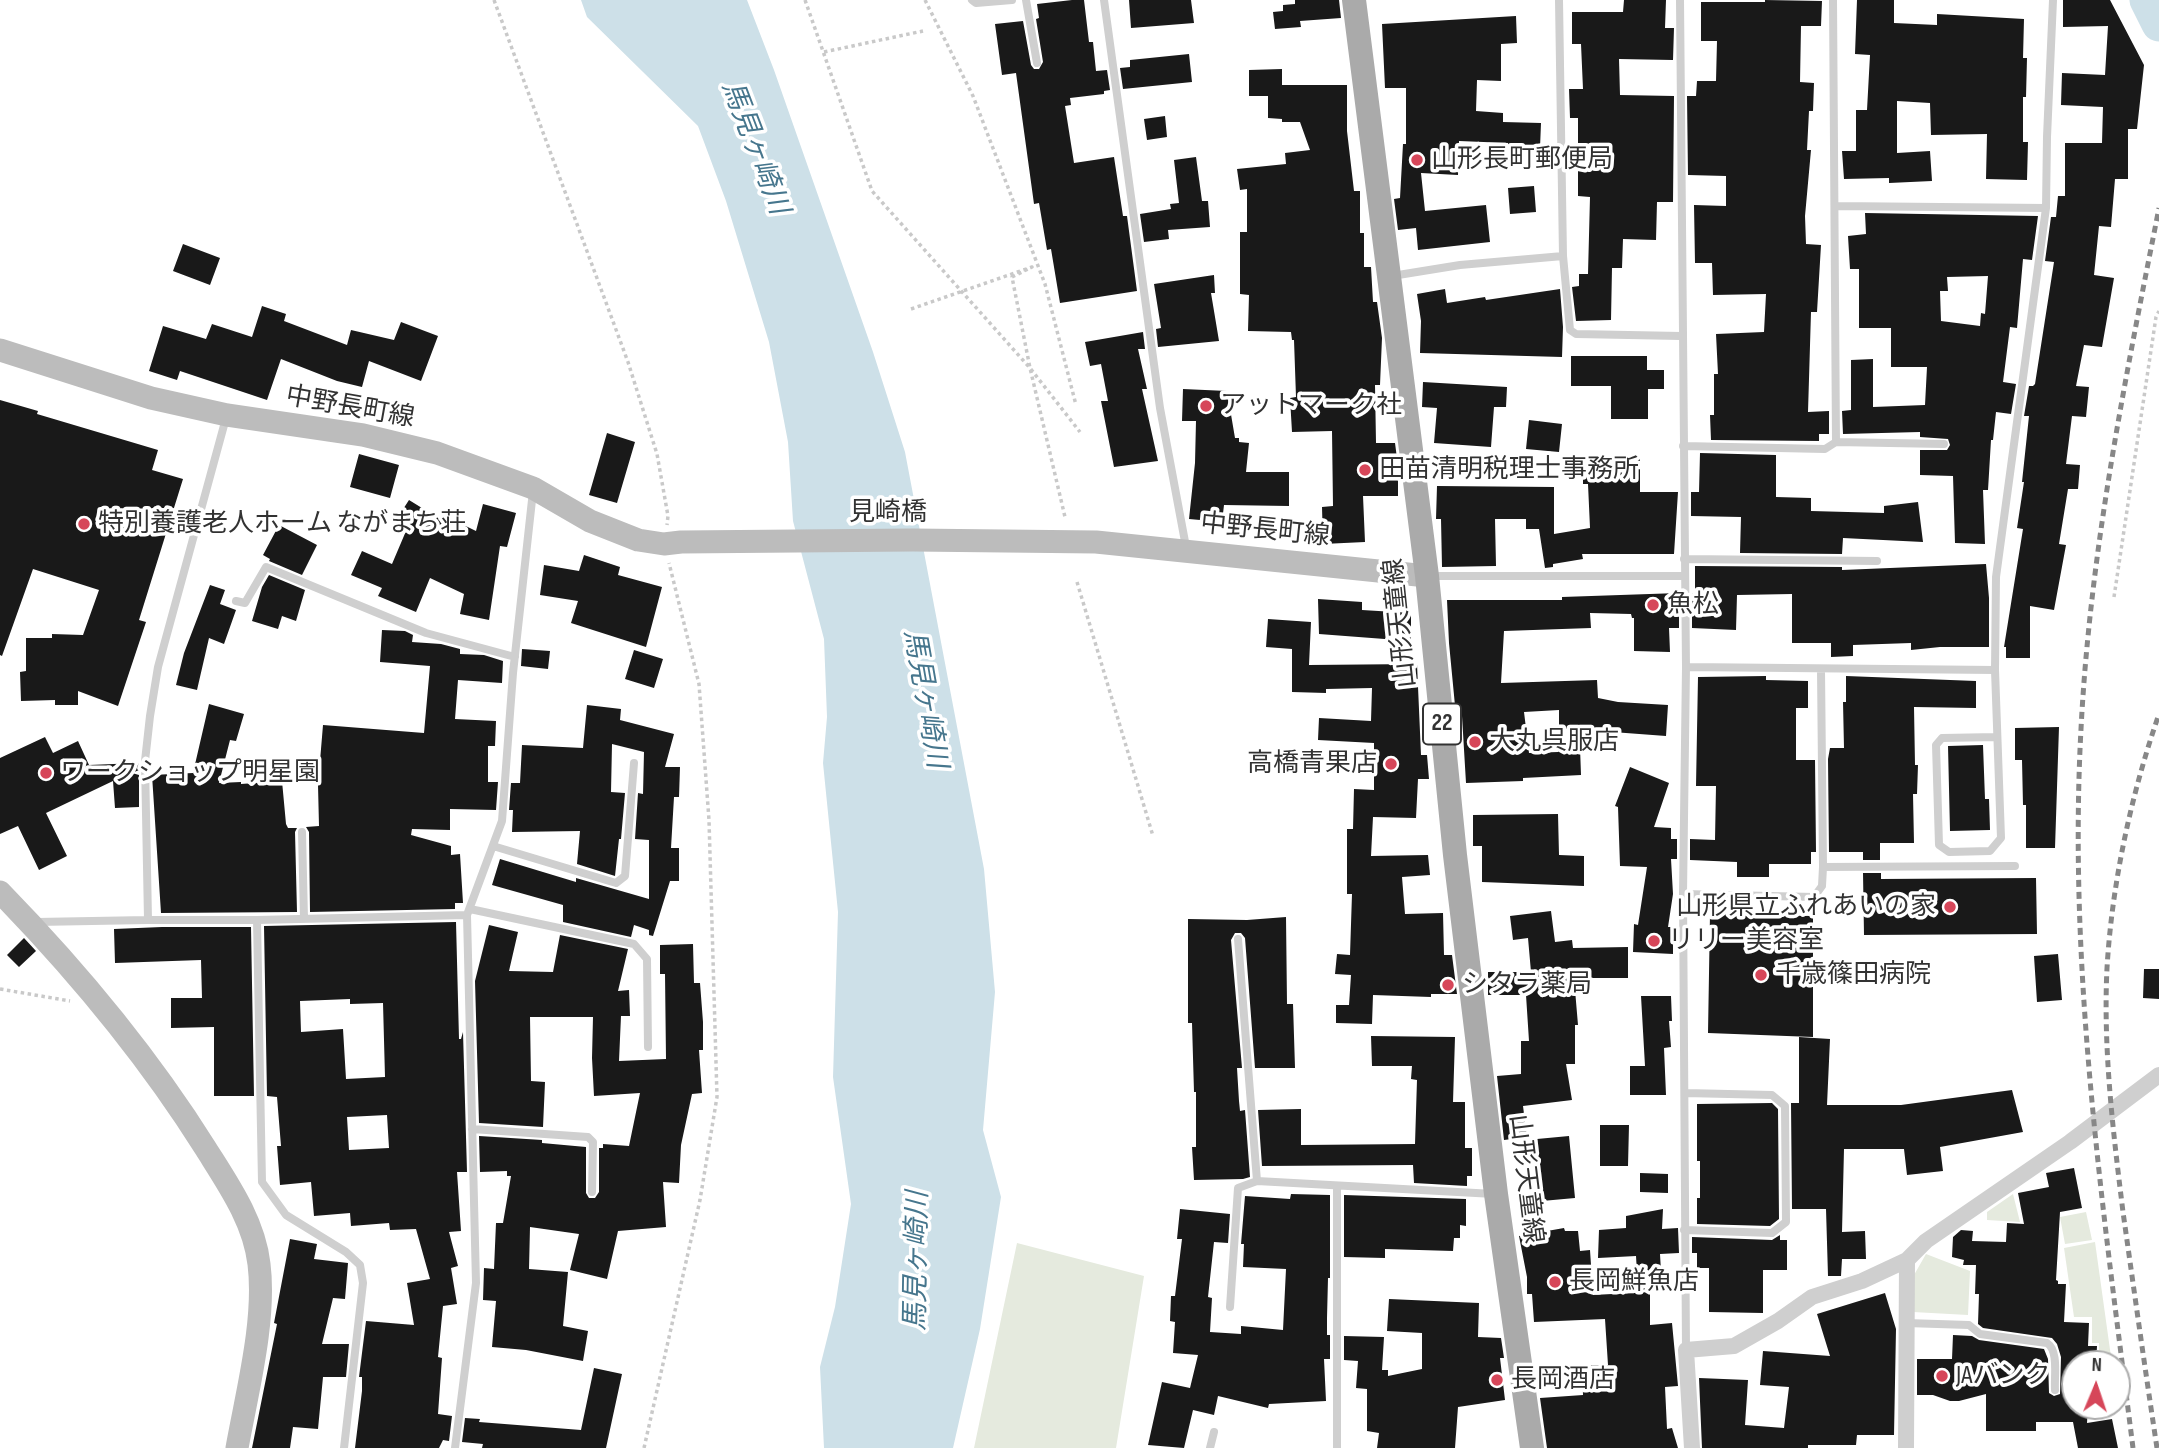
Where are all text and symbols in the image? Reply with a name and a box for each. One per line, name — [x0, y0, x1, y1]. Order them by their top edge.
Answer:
water label: 馬見ヶ崎川 — [713, 77, 795, 219]
place label: 山形長町郵便局 — [1431, 144, 1613, 176]
marker: 山形長町郵便局 — [1409, 152, 1425, 168]
street label: 中野長町線 — [283, 381, 417, 435]
place label: アットマーク社 — [1220, 390, 1402, 422]
marker: アットマーク社 — [1198, 398, 1214, 414]
place label: 田苗清明税理士事務所 — [1379, 454, 1639, 486]
marker: 田苗清明税理士事務所 — [1357, 462, 1373, 478]
street label: 見崎橋 — [849, 497, 927, 529]
place label: 特別養護老人ホーム ながまち荘 — [98, 508, 466, 540]
street label: 中野長町線 — [1199, 509, 1331, 553]
marker: 特別養護老人ホーム ながまち荘 — [76, 516, 92, 532]
street label: 山形天童線 — [1379, 557, 1423, 689]
place label: 魚松 — [1667, 589, 1719, 621]
marker: 魚松 — [1645, 597, 1661, 613]
water label: 馬見ヶ崎川 — [895, 627, 953, 771]
road number: 22 — [1423, 704, 1461, 744]
place label: 大丸呉服店 — [1489, 726, 1619, 758]
marker: 大丸呉服店 — [1467, 734, 1483, 750]
place label: 高橋青果店 — [1247, 748, 1377, 780]
marker: 高橋青果店 — [1383, 756, 1399, 772]
place label: ワークショップ明星園 — [60, 757, 320, 789]
marker: ワークショップ明星園 — [38, 765, 54, 781]
place label: 山形県立ふれあいの家 — [1676, 891, 1936, 923]
marker: 山形県立ふれあいの家 — [1942, 899, 1958, 915]
place label: リリー美容室 — [1668, 925, 1824, 957]
marker: リリー美容室 — [1646, 933, 1662, 949]
place label: 千歳篠田病院 — [1775, 959, 1931, 991]
marker: 千歳篠田病院 — [1753, 967, 1769, 983]
place label: シタラ薬局 — [1462, 969, 1592, 1001]
marker: シタラ薬局 — [1440, 977, 1456, 993]
street label: 山形天童線 — [1502, 1113, 1548, 1245]
water label: 馬見ヶ崎川 — [900, 1191, 936, 1331]
place label: 長岡鮮魚店 — [1569, 1266, 1699, 1298]
marker: 長岡鮮魚店 — [1547, 1274, 1563, 1290]
north arrow — [2061, 1350, 2131, 1420]
text: N — [2091, 1354, 2102, 1377]
place label: JAバンク — [1956, 1360, 2050, 1392]
place label: 長岡酒店 — [1511, 1364, 1615, 1396]
marker: JAバンク — [1934, 1368, 1950, 1384]
marker: 長岡酒店 — [1489, 1372, 1505, 1388]

